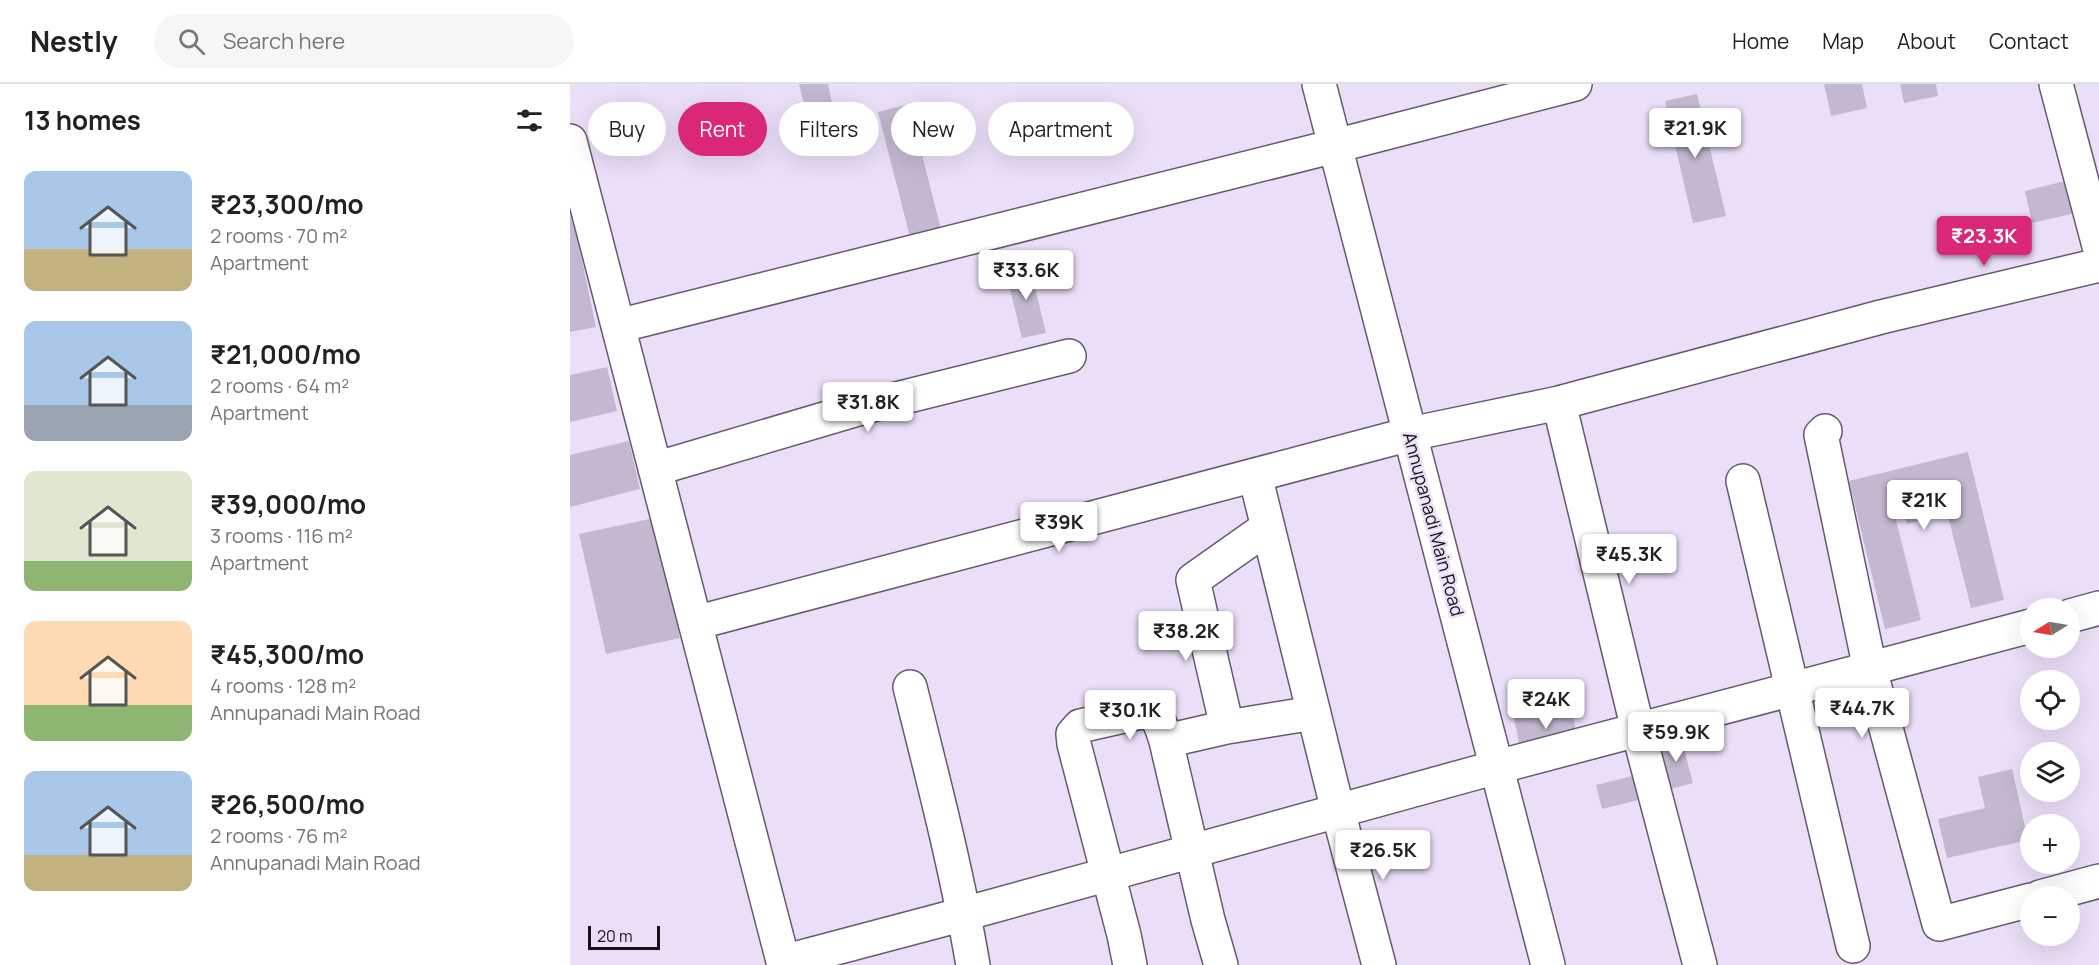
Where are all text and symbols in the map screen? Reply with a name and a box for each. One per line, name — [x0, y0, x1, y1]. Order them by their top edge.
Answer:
search box — [154, 14, 574, 68]
text: Nestly — [30, 22, 118, 60]
icon: search — [175, 25, 208, 58]
text: Search here — [223, 26, 345, 56]
text: Home — [1732, 27, 1789, 55]
text: Map — [1822, 27, 1864, 55]
text: About — [1897, 27, 1956, 55]
text: Contact — [1989, 27, 2069, 55]
text: 13 homes — [24, 102, 141, 138]
chip: Buy — [588, 102, 666, 156]
chip: Rent — [678, 102, 767, 156]
chip: Filters — [779, 102, 879, 156]
chip: New — [891, 102, 976, 156]
chip: Apartment — [988, 102, 1134, 156]
icon: filters — [513, 104, 546, 137]
pin: ₹21.9K — [1646, 108, 1744, 159]
text: ₹21.9K — [1663, 114, 1727, 141]
text: ₹23,300/mo — [210, 186, 364, 222]
icon: home — [72, 195, 144, 267]
pin: ₹23.3K — [1935, 216, 2033, 267]
text: 2 rooms · 70 m² — [210, 222, 347, 249]
text: ₹23.3K — [1951, 222, 2017, 249]
text: Apartment — [210, 249, 309, 276]
pin: ₹33.6K — [977, 250, 1075, 301]
text: ₹33.6K — [992, 256, 1060, 283]
text: ₹21,000/mo — [210, 336, 361, 372]
icon: home — [72, 345, 144, 417]
text: 2 rooms · 64 m² — [210, 372, 349, 399]
pin: ₹31.8K — [819, 382, 917, 433]
text: ₹31.8K — [836, 388, 900, 415]
text: Apartment — [210, 399, 309, 426]
street label: Annupanadi Main Road — [1398, 429, 1470, 619]
pin: ₹21K — [1888, 480, 1960, 531]
text: ₹39,000/mo — [210, 486, 366, 522]
text: ₹21K — [1901, 486, 1947, 513]
icon: home — [72, 495, 144, 567]
pin: ₹39K — [1023, 502, 1095, 553]
text: ₹39K — [1034, 508, 1084, 535]
text: 3 rooms · 116 m² — [210, 522, 353, 549]
pin: ₹45.3K — [1580, 534, 1678, 585]
text: ₹45.3K — [1596, 540, 1662, 567]
text: Apartment — [210, 549, 309, 576]
north arrow — [2020, 598, 2080, 658]
map controls — [2020, 598, 2080, 946]
pin: ₹38.2K — [1137, 611, 1235, 662]
text: ₹38.2K — [1152, 617, 1220, 644]
text: ₹45,300/mo — [210, 636, 364, 672]
icon: home — [72, 645, 144, 717]
button: locate — [2020, 670, 2080, 730]
text: 4 rooms · 128 m² — [210, 672, 356, 699]
pin: ₹24K — [1510, 679, 1582, 730]
text: ₹24K — [1522, 685, 1570, 712]
pin: ₹44.7K — [1813, 688, 1911, 739]
pin: ₹30.1K — [1081, 690, 1179, 741]
text: ₹44.7K — [1829, 694, 1895, 721]
text: ₹30.1K — [1099, 696, 1161, 723]
text: Annupanadi Main Road — [210, 699, 421, 726]
pin: ₹59.9K — [1627, 712, 1725, 763]
text: ₹59.9K — [1642, 718, 1710, 745]
button: layers — [2020, 742, 2080, 802]
text: ₹26,500/mo — [210, 786, 365, 822]
icon: home — [72, 795, 144, 867]
button: + — [2020, 814, 2080, 874]
text: 2 rooms · 76 m² — [210, 822, 347, 849]
pin: ₹26.5K — [1334, 830, 1432, 881]
text: ₹26.5K — [1349, 836, 1417, 863]
text: Annupanadi Main Road — [210, 849, 421, 876]
button: − — [2020, 886, 2080, 946]
scale bar — [588, 923, 660, 950]
text: 20 m — [597, 925, 633, 947]

